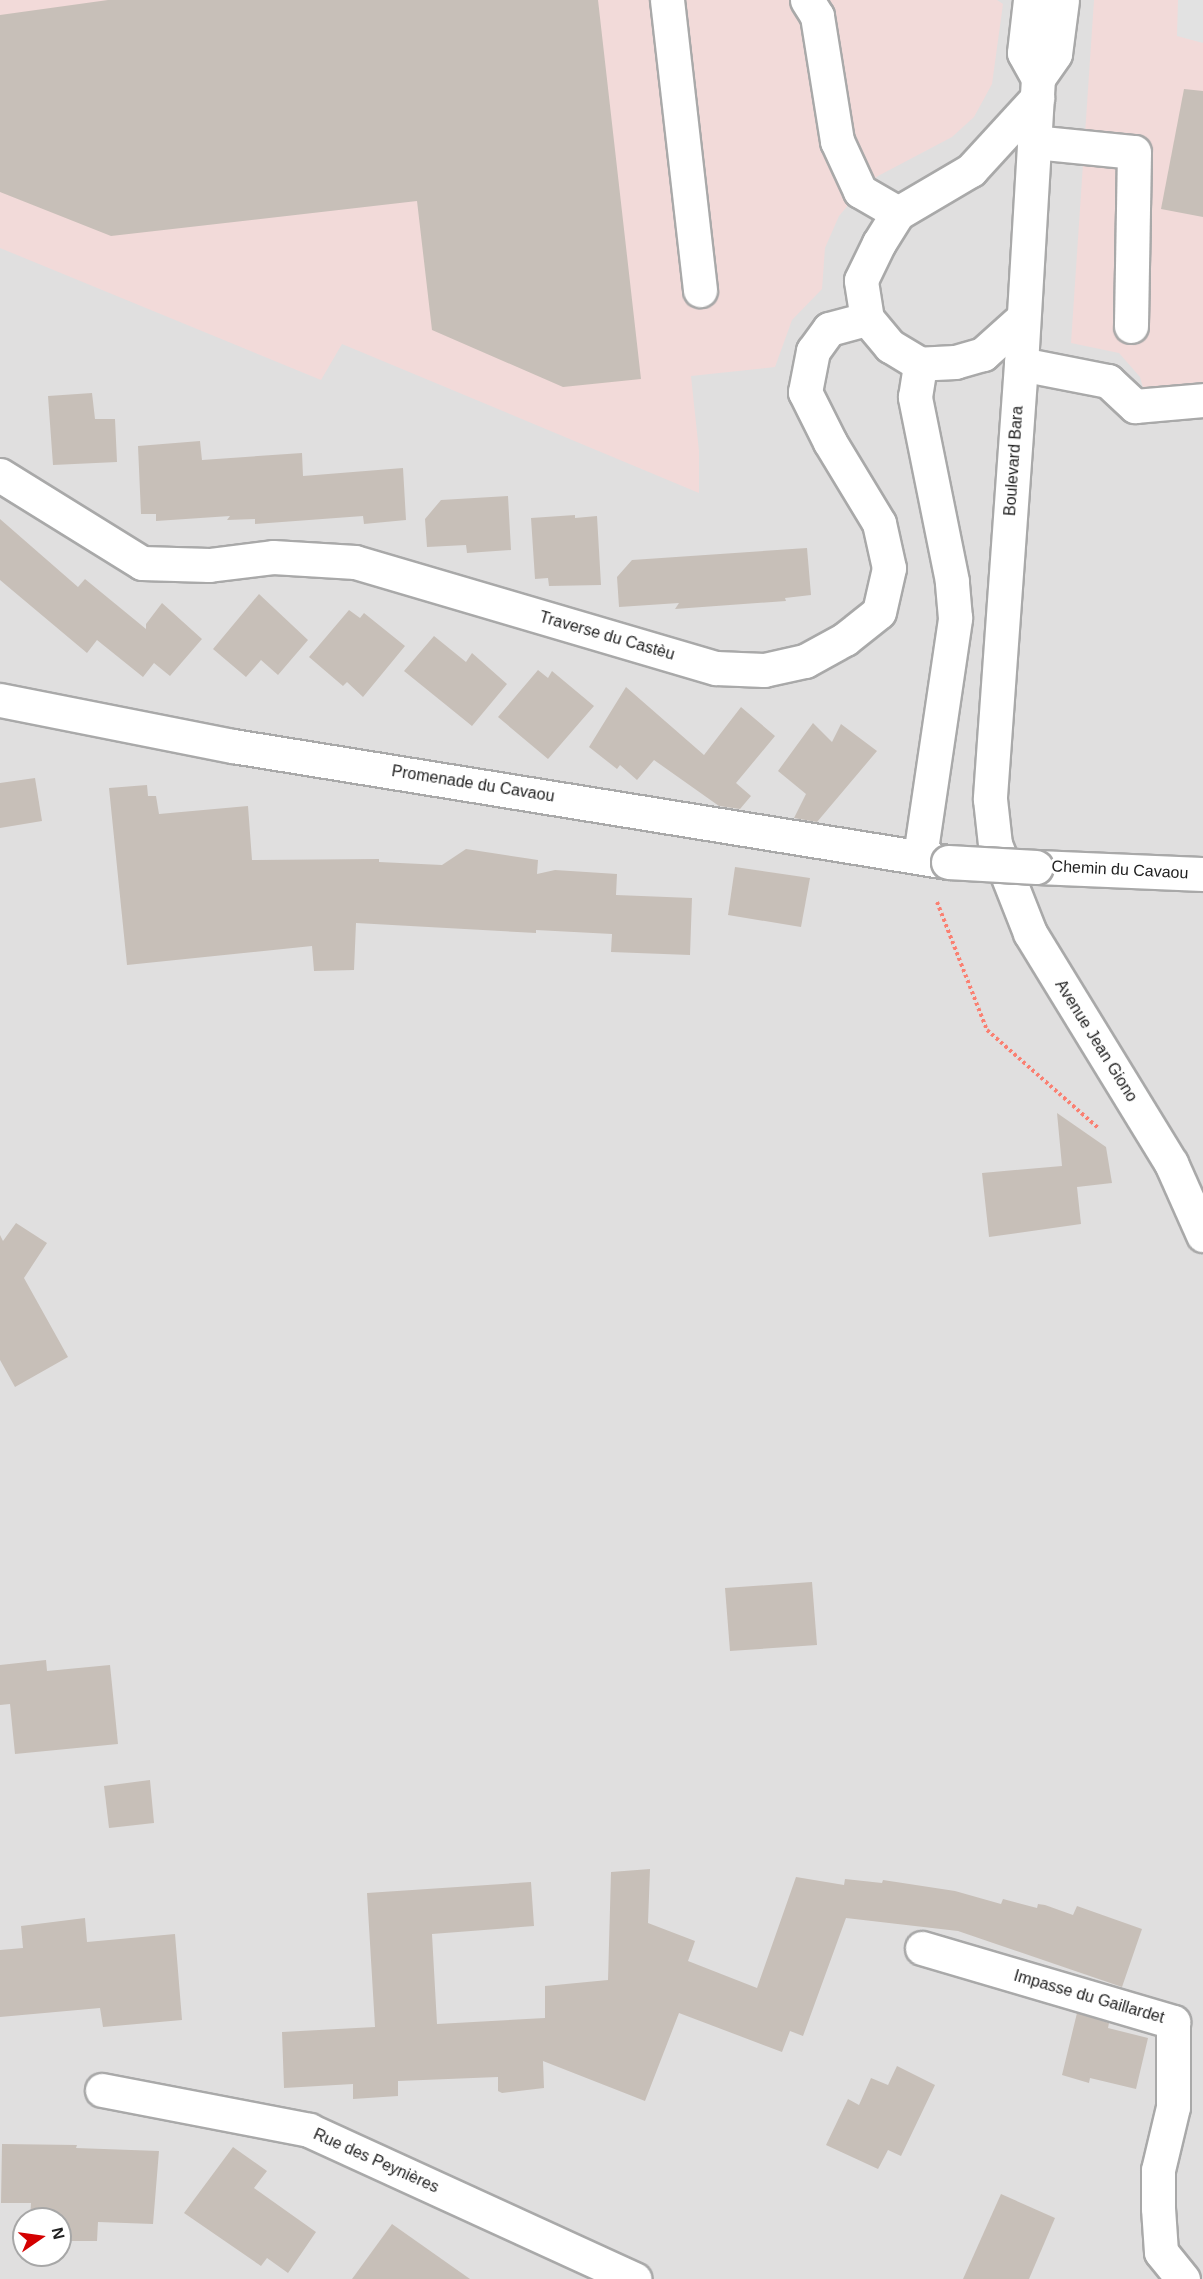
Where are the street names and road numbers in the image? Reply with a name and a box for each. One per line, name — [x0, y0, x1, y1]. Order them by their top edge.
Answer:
street label: Boulevard Bara — [1001, 405, 1027, 517]
street label: Traverse du Castèu — [537, 607, 677, 665]
street label: Promenade du Cavaou — [390, 762, 556, 806]
street label: Chemin du Cavaou — [1051, 857, 1189, 883]
street label: Avenue Jean Giono — [1051, 976, 1141, 1106]
street label: Impasse du Gaillardet — [1012, 1966, 1166, 2028]
street label: Rue des Peynières — [310, 2125, 442, 2197]

